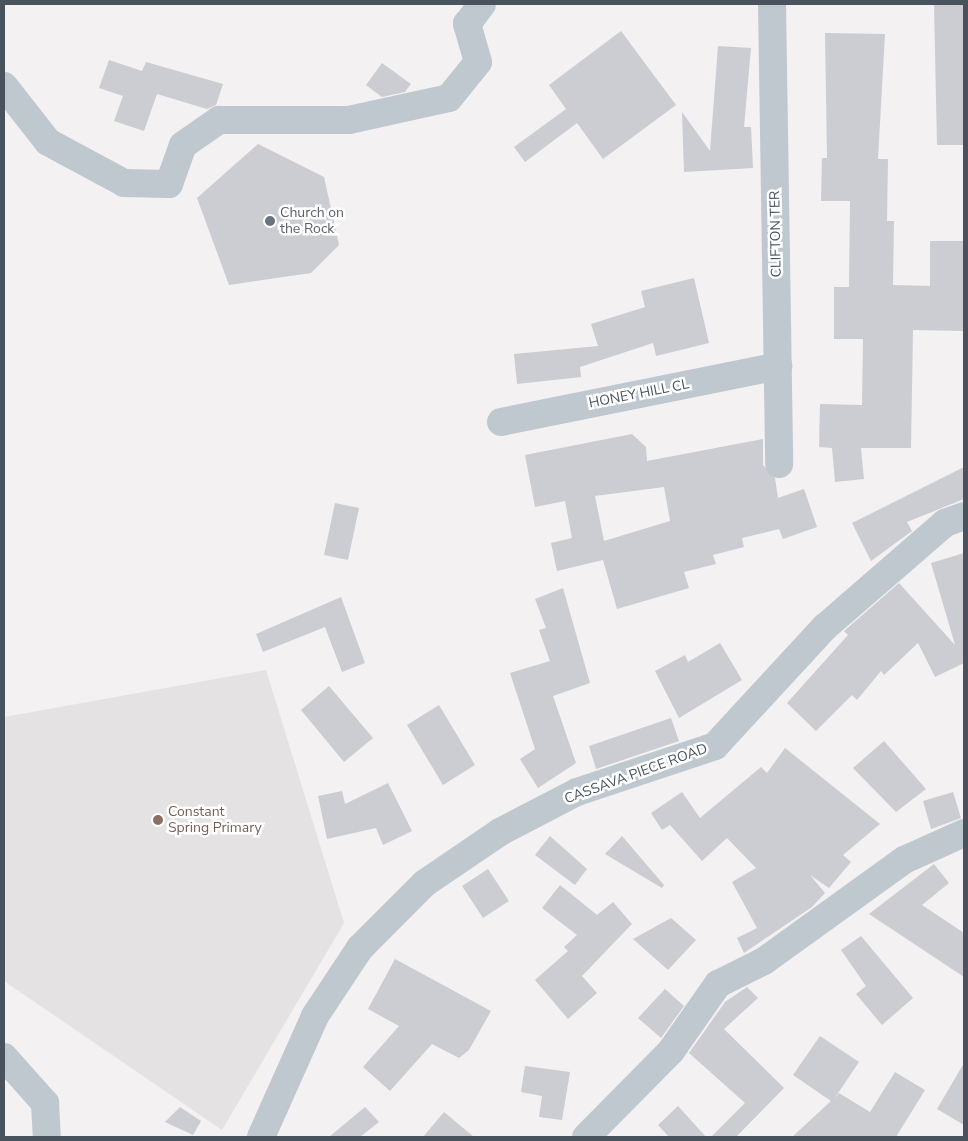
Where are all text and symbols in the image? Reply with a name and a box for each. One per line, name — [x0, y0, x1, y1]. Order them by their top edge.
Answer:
street label: CLIFTON TER — [767, 190, 785, 278]
place label: Church on the Rock — [280, 205, 344, 238]
marker: Church on the Rock — [264, 215, 276, 227]
street label: HONEY HILL CL — [587, 376, 691, 412]
street label: CASSAVA PIECE ROAD — [562, 740, 710, 808]
place label: Constant Spring Primary — [168, 804, 262, 836]
marker: Constant Spring Primary — [152, 814, 164, 826]

